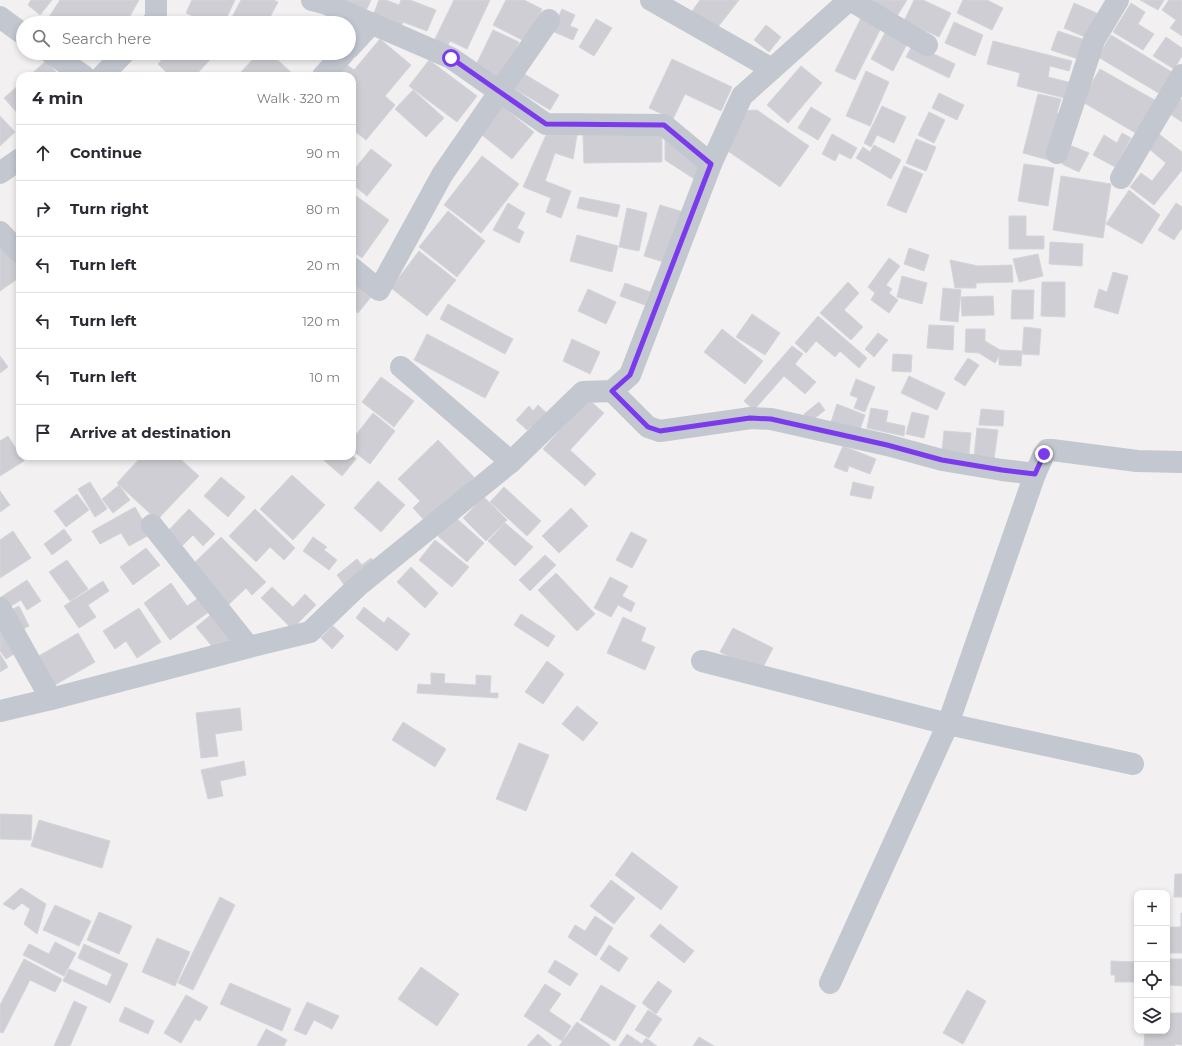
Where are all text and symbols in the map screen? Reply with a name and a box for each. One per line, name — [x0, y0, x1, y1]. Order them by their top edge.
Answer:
search box — [16, 16, 356, 60]
icon: search — [30, 27, 52, 49]
text: Search here — [62, 29, 151, 48]
route start — [442, 49, 460, 67]
text: 4 min — [32, 88, 83, 108]
text: Walk · 320 m — [257, 90, 340, 106]
icon: ahead — [32, 142, 54, 164]
text: Continue — [70, 143, 142, 162]
text: 90 m — [306, 145, 340, 161]
icon: right — [32, 198, 54, 220]
text: Turn right — [70, 199, 149, 218]
text: 80 m — [306, 201, 340, 217]
icon: left — [32, 254, 54, 276]
text: Turn left — [70, 255, 137, 274]
text: 20 m — [307, 257, 340, 273]
icon: left — [32, 310, 54, 332]
text: Turn left — [70, 311, 137, 330]
text: 120 m — [302, 313, 340, 329]
icon: left — [32, 366, 54, 388]
text: Turn left — [70, 367, 137, 386]
text: 10 m — [310, 369, 340, 385]
icon: arrive — [32, 422, 54, 444]
text: Arrive at destination — [70, 423, 231, 442]
route end — [1035, 445, 1053, 463]
map controls — [1134, 890, 1170, 1034]
button: + — [1134, 890, 1170, 926]
button: − — [1134, 926, 1170, 962]
button: locate — [1134, 962, 1170, 998]
button: layers — [1134, 998, 1170, 1034]

